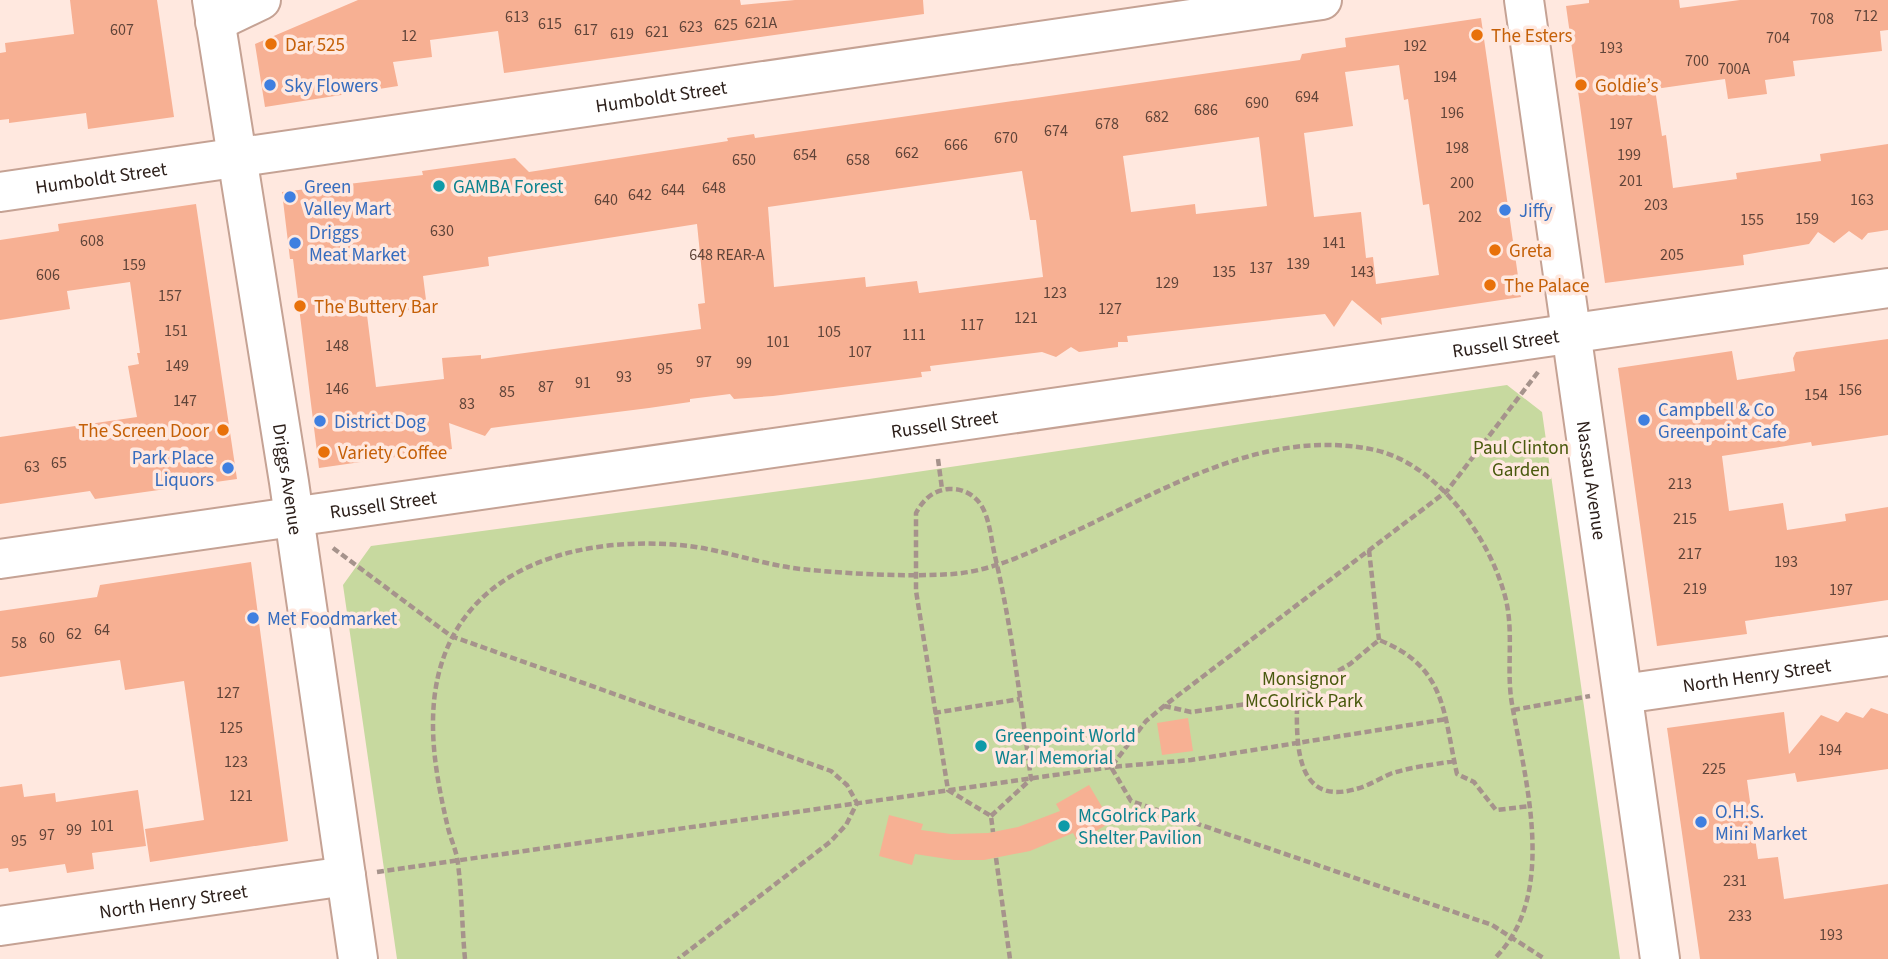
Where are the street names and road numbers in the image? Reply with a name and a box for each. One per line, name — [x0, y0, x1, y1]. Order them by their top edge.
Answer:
street label: Humboldt Street — [594, 75, 729, 120]
street label: Humboldt Street — [34, 156, 169, 202]
street label: Russell Street — [1451, 323, 1562, 365]
street label: Russell Street — [889, 404, 1000, 446]
street label: Nassau Avenue — [1569, 419, 1612, 542]
street label: Driggs Avenue — [265, 421, 308, 537]
street label: Russell Street — [328, 484, 439, 527]
street label: North Henry Street — [1681, 652, 1833, 700]
street label: North Henry Street — [98, 878, 250, 927]

